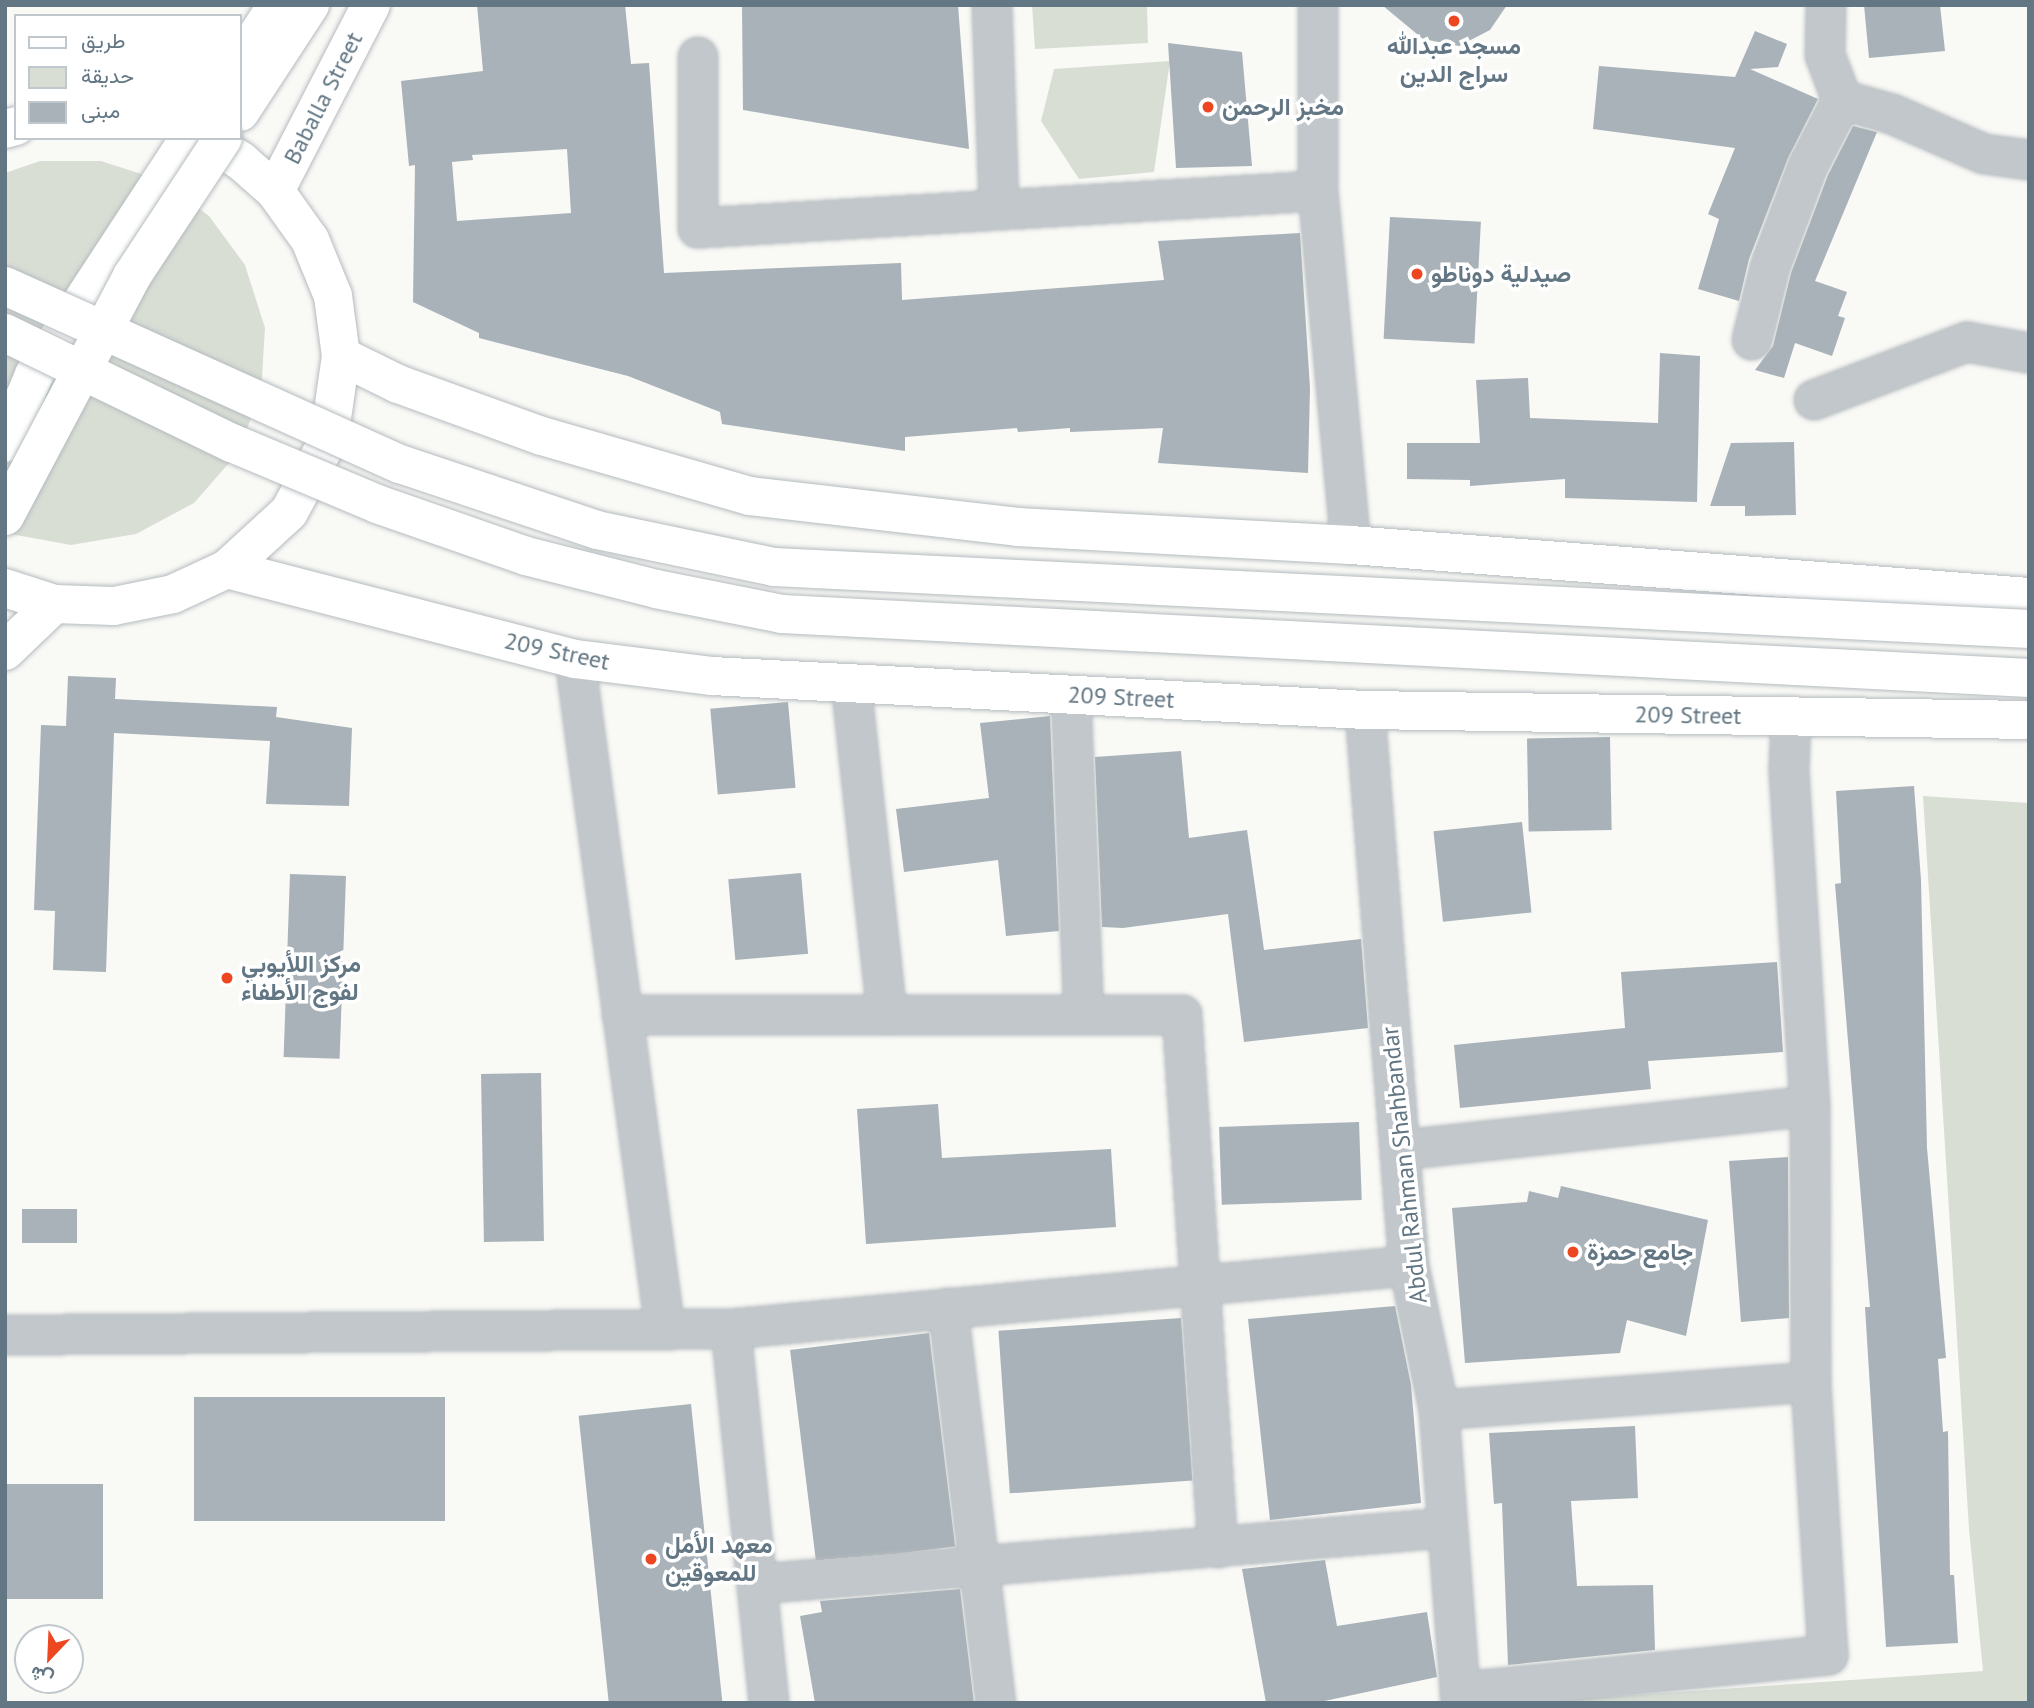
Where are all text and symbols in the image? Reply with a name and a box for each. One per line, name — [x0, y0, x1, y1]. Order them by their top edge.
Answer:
marker: مسجد عبدالله سراج الدين — [1446, 13, 1462, 29]
legend — [14, 14, 242, 140]
text: طريق — [81, 27, 126, 54]
street label: Baballa Street — [277, 27, 369, 169]
place label: مسجد عبدالله سراج الدين — [1387, 32, 1521, 88]
text: حديقة — [81, 62, 134, 89]
place label: مخبز الرحمن — [1222, 93, 1344, 121]
text: مبنى — [81, 97, 120, 124]
marker: مخبز الرحمن — [1200, 99, 1216, 115]
place label: صيدلية دوناطو — [1431, 260, 1571, 288]
marker: صيدلية دوناطو — [1409, 266, 1425, 282]
street label: 209 Street — [502, 626, 612, 676]
street label: 209 Street — [1067, 680, 1175, 714]
street label: 209 Street — [1634, 700, 1742, 730]
place label: مركز اللأيوبي لفوج الأطفاء — [241, 950, 361, 1006]
marker: مركز اللأيوبي لفوج الأطفاء — [219, 970, 235, 986]
street label: Abdul Rahman Shahbandar — [1375, 1025, 1433, 1305]
place label: جامع حمزة — [1587, 1238, 1693, 1266]
marker: جامع حمزة — [1565, 1244, 1581, 1260]
place label: معهد الأمل للمعوقين — [665, 1531, 773, 1587]
marker: معهد الأمل للمعوقين — [643, 1551, 659, 1567]
north arrow — [14, 1624, 84, 1694]
text: ش — [26, 1661, 57, 1692]

